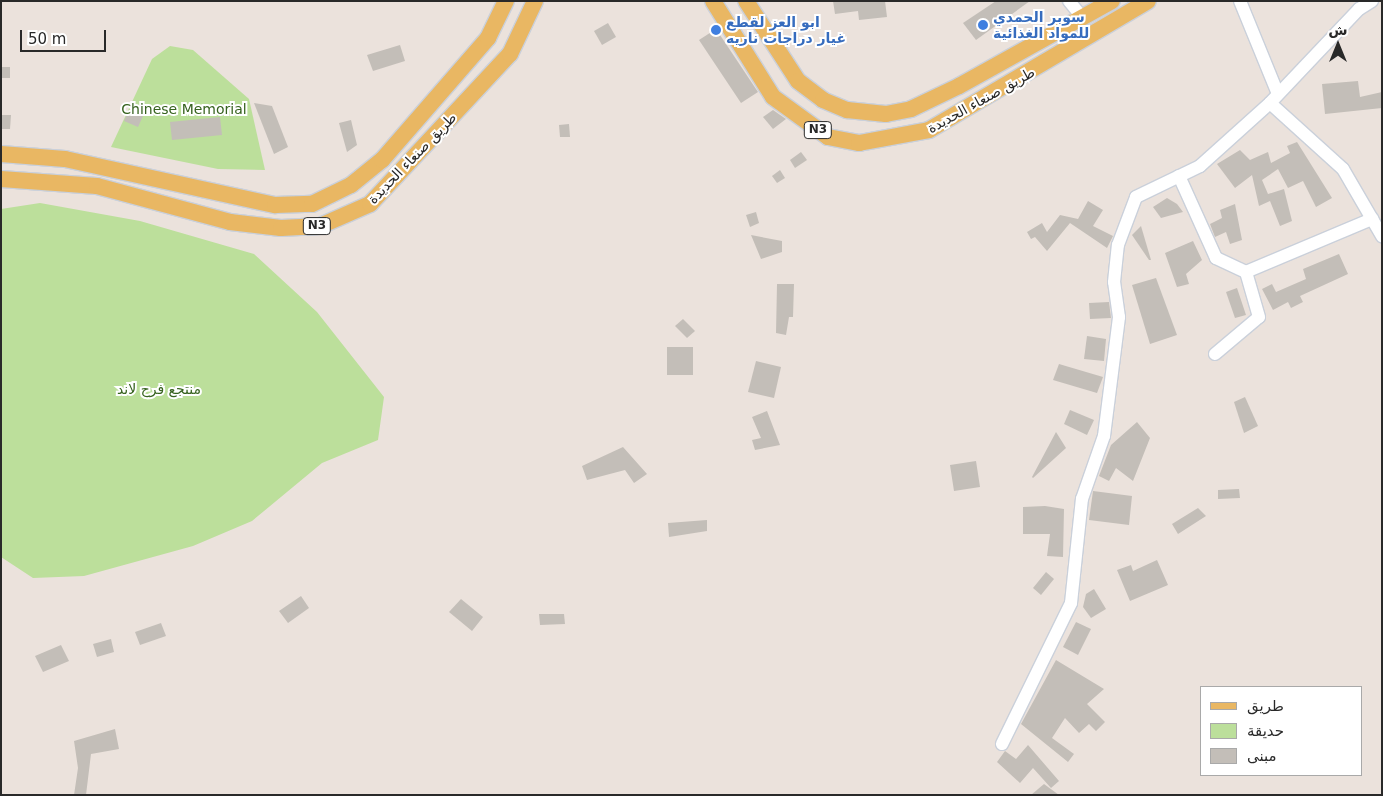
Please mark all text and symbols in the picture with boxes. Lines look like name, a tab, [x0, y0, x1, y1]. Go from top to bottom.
place label: سوبر الحمدي للمواد الغذائية	[993, 9, 1089, 41]
place label: ابو العز لقطع غيار دراجات ناريه	[726, 14, 846, 46]
marker: سوبر الحمدي للمواد الغذائية	[977, 19, 989, 31]
scale bar	[22, 20, 109, 52]
north arrow	[1313, 20, 1363, 70]
text: ش	[1328, 22, 1348, 38]
marker: ابو العز لقطع غيار دراجات ناريه	[710, 24, 722, 36]
text: 50 m	[28, 30, 66, 48]
street label: طريق صنعاء الحديدة	[924, 64, 1038, 136]
park label: Chinese Memorial	[121, 101, 247, 117]
street label: طريق صنعاء الحديدة	[364, 109, 460, 207]
road number: N3	[803, 120, 833, 140]
road number: N3	[302, 217, 332, 236]
park label: منتجع فرح لاند	[117, 381, 201, 397]
legend	[1200, 686, 1363, 776]
text: طريق	[1247, 697, 1284, 715]
text: حديقة	[1247, 722, 1284, 740]
text: مبنى	[1247, 747, 1277, 765]

